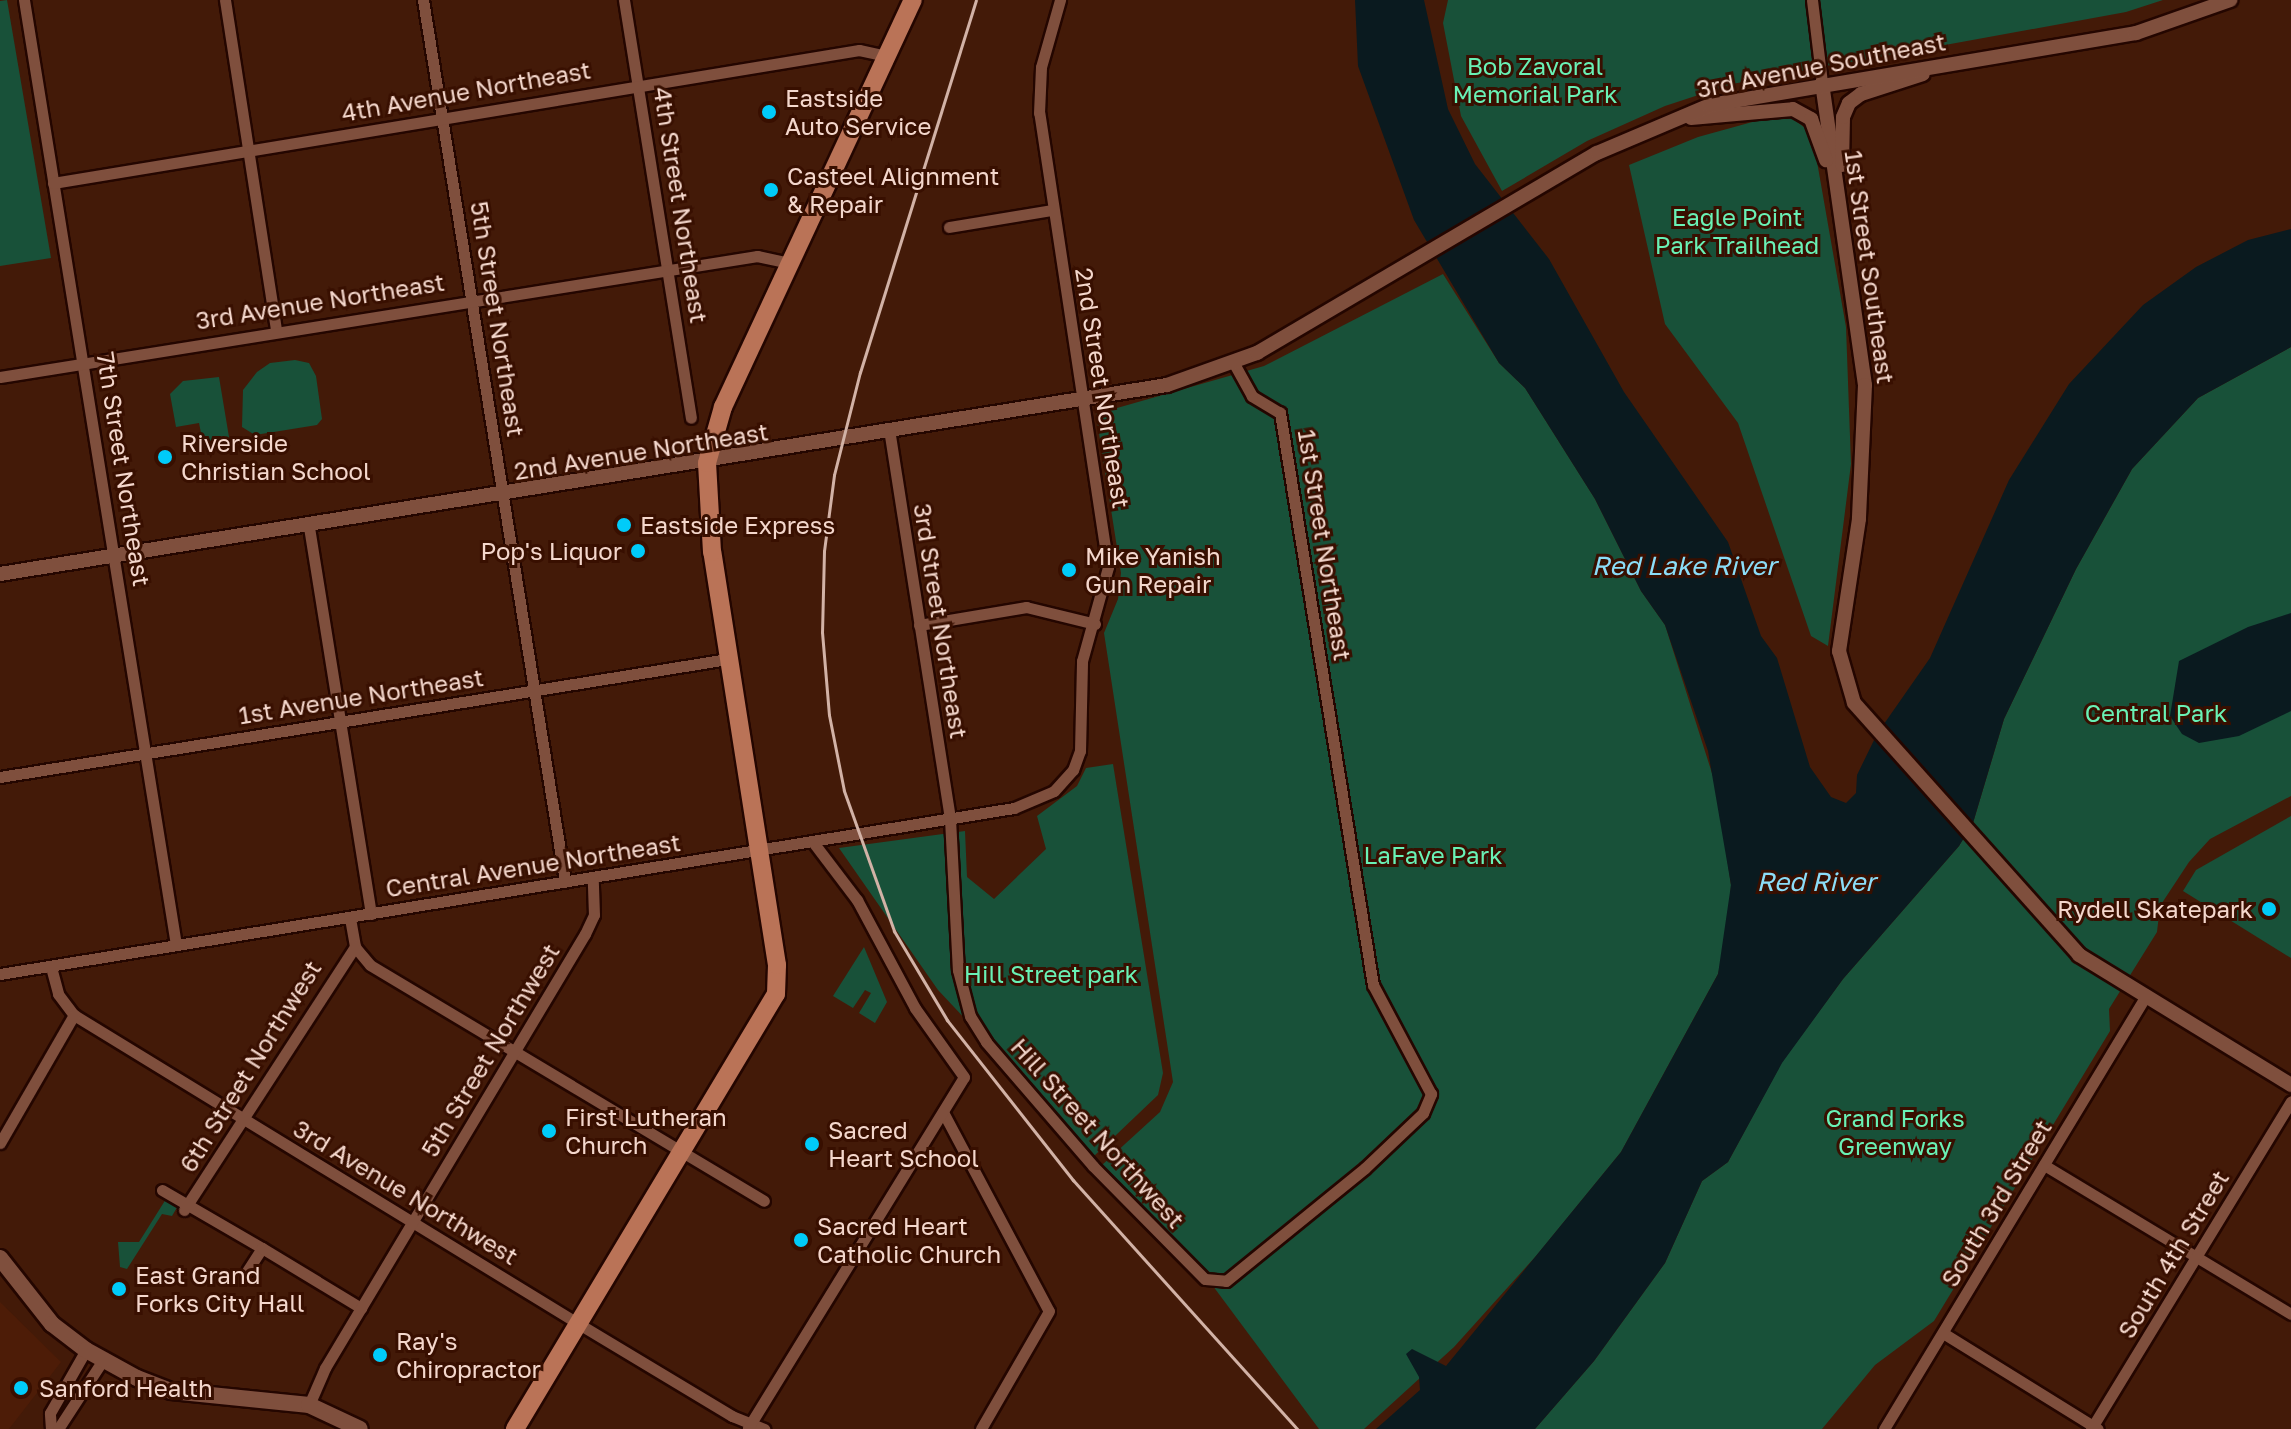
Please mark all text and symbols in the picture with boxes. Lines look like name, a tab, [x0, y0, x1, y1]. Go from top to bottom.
street label: 3rd Avenue Southeast	[1694, 27, 1948, 103]
park label: Bob Zavoral Memorial Park	[1452, 52, 1618, 108]
street label: 4th Avenue Northeast	[339, 55, 593, 127]
place label: Eastside Auto Service	[785, 84, 931, 140]
street label: 4th Street Northeast	[648, 85, 714, 325]
marker: Eastside Auto Service	[760, 103, 778, 121]
street label: 1st Street Southeast	[1839, 148, 1901, 386]
place label: Casteel Alignment & Repair	[787, 162, 999, 218]
marker: Casteel Alignment & Repair	[762, 181, 780, 199]
street label: 5th Street Northeast	[465, 199, 531, 439]
park label: Eagle Point Park Trailhead	[1655, 203, 1819, 259]
street label: 2nd Street Northeast	[1070, 266, 1136, 510]
street label: 3rd Avenue Northeast	[194, 267, 446, 335]
street label: 7th Street Northeast	[91, 350, 157, 588]
street label: 2nd Avenue Northeast	[512, 417, 770, 485]
street label: 1st Street Northeast	[1293, 427, 1357, 663]
place label: Riverside Christian School	[181, 429, 371, 485]
marker: Riverside Christian School	[156, 448, 174, 466]
street label: 3rd Street Northeast	[908, 501, 974, 741]
place label: Eastside Express	[640, 511, 835, 539]
marker: Eastside Express	[615, 516, 633, 534]
place label: Pop's Liquor	[480, 537, 622, 565]
marker: Pop's Liquor	[629, 542, 647, 560]
place label: Mike Yanish Gun Repair	[1085, 542, 1221, 598]
water label: Red Lake River	[1592, 550, 1776, 582]
marker: Mike Yanish Gun Repair	[1060, 561, 1078, 579]
street label: 1st Avenue Northeast	[237, 662, 485, 730]
park label: Central Park	[2085, 699, 2227, 727]
street label: Central Avenue Northeast	[384, 827, 682, 903]
park label: LaFave Park	[1363, 841, 1503, 869]
water label: Red River	[1757, 866, 1875, 898]
place label: Rydell Skatepark	[2057, 895, 2253, 923]
marker: Rydell Skatepark	[2260, 900, 2278, 918]
street label: 5th Street Northwest	[415, 938, 565, 1162]
street label: 6th Street Northwest	[173, 955, 327, 1177]
park label: Hill Street park	[964, 960, 1138, 988]
street label: Hill Street Northwest	[1005, 1032, 1191, 1234]
place label: First Lutheran Church	[565, 1103, 727, 1159]
park label: Grand Forks Greenway	[1825, 1104, 1965, 1160]
street label: 3rd Avenue Northwest	[289, 1114, 523, 1270]
street label: South 3rd Street	[1935, 1114, 2057, 1292]
place label: Sacred Heart School	[828, 1116, 979, 1172]
marker: First Lutheran Church	[540, 1122, 558, 1140]
marker: Sacred Heart School	[803, 1135, 821, 1153]
street label: South 4th Street	[2112, 1165, 2234, 1343]
place label: Sacred Heart Catholic Church	[817, 1212, 1001, 1268]
marker: Sacred Heart Catholic Church	[792, 1231, 810, 1249]
place label: East Grand Forks City Hall	[135, 1261, 305, 1317]
marker: East Grand Forks City Hall	[110, 1280, 128, 1298]
place label: Ray's Chiropractor	[396, 1327, 541, 1383]
marker: Ray's Chiropractor	[371, 1346, 389, 1364]
place label: Sanford Health	[39, 1374, 213, 1402]
marker: Sanford Health	[10, 1377, 32, 1399]

